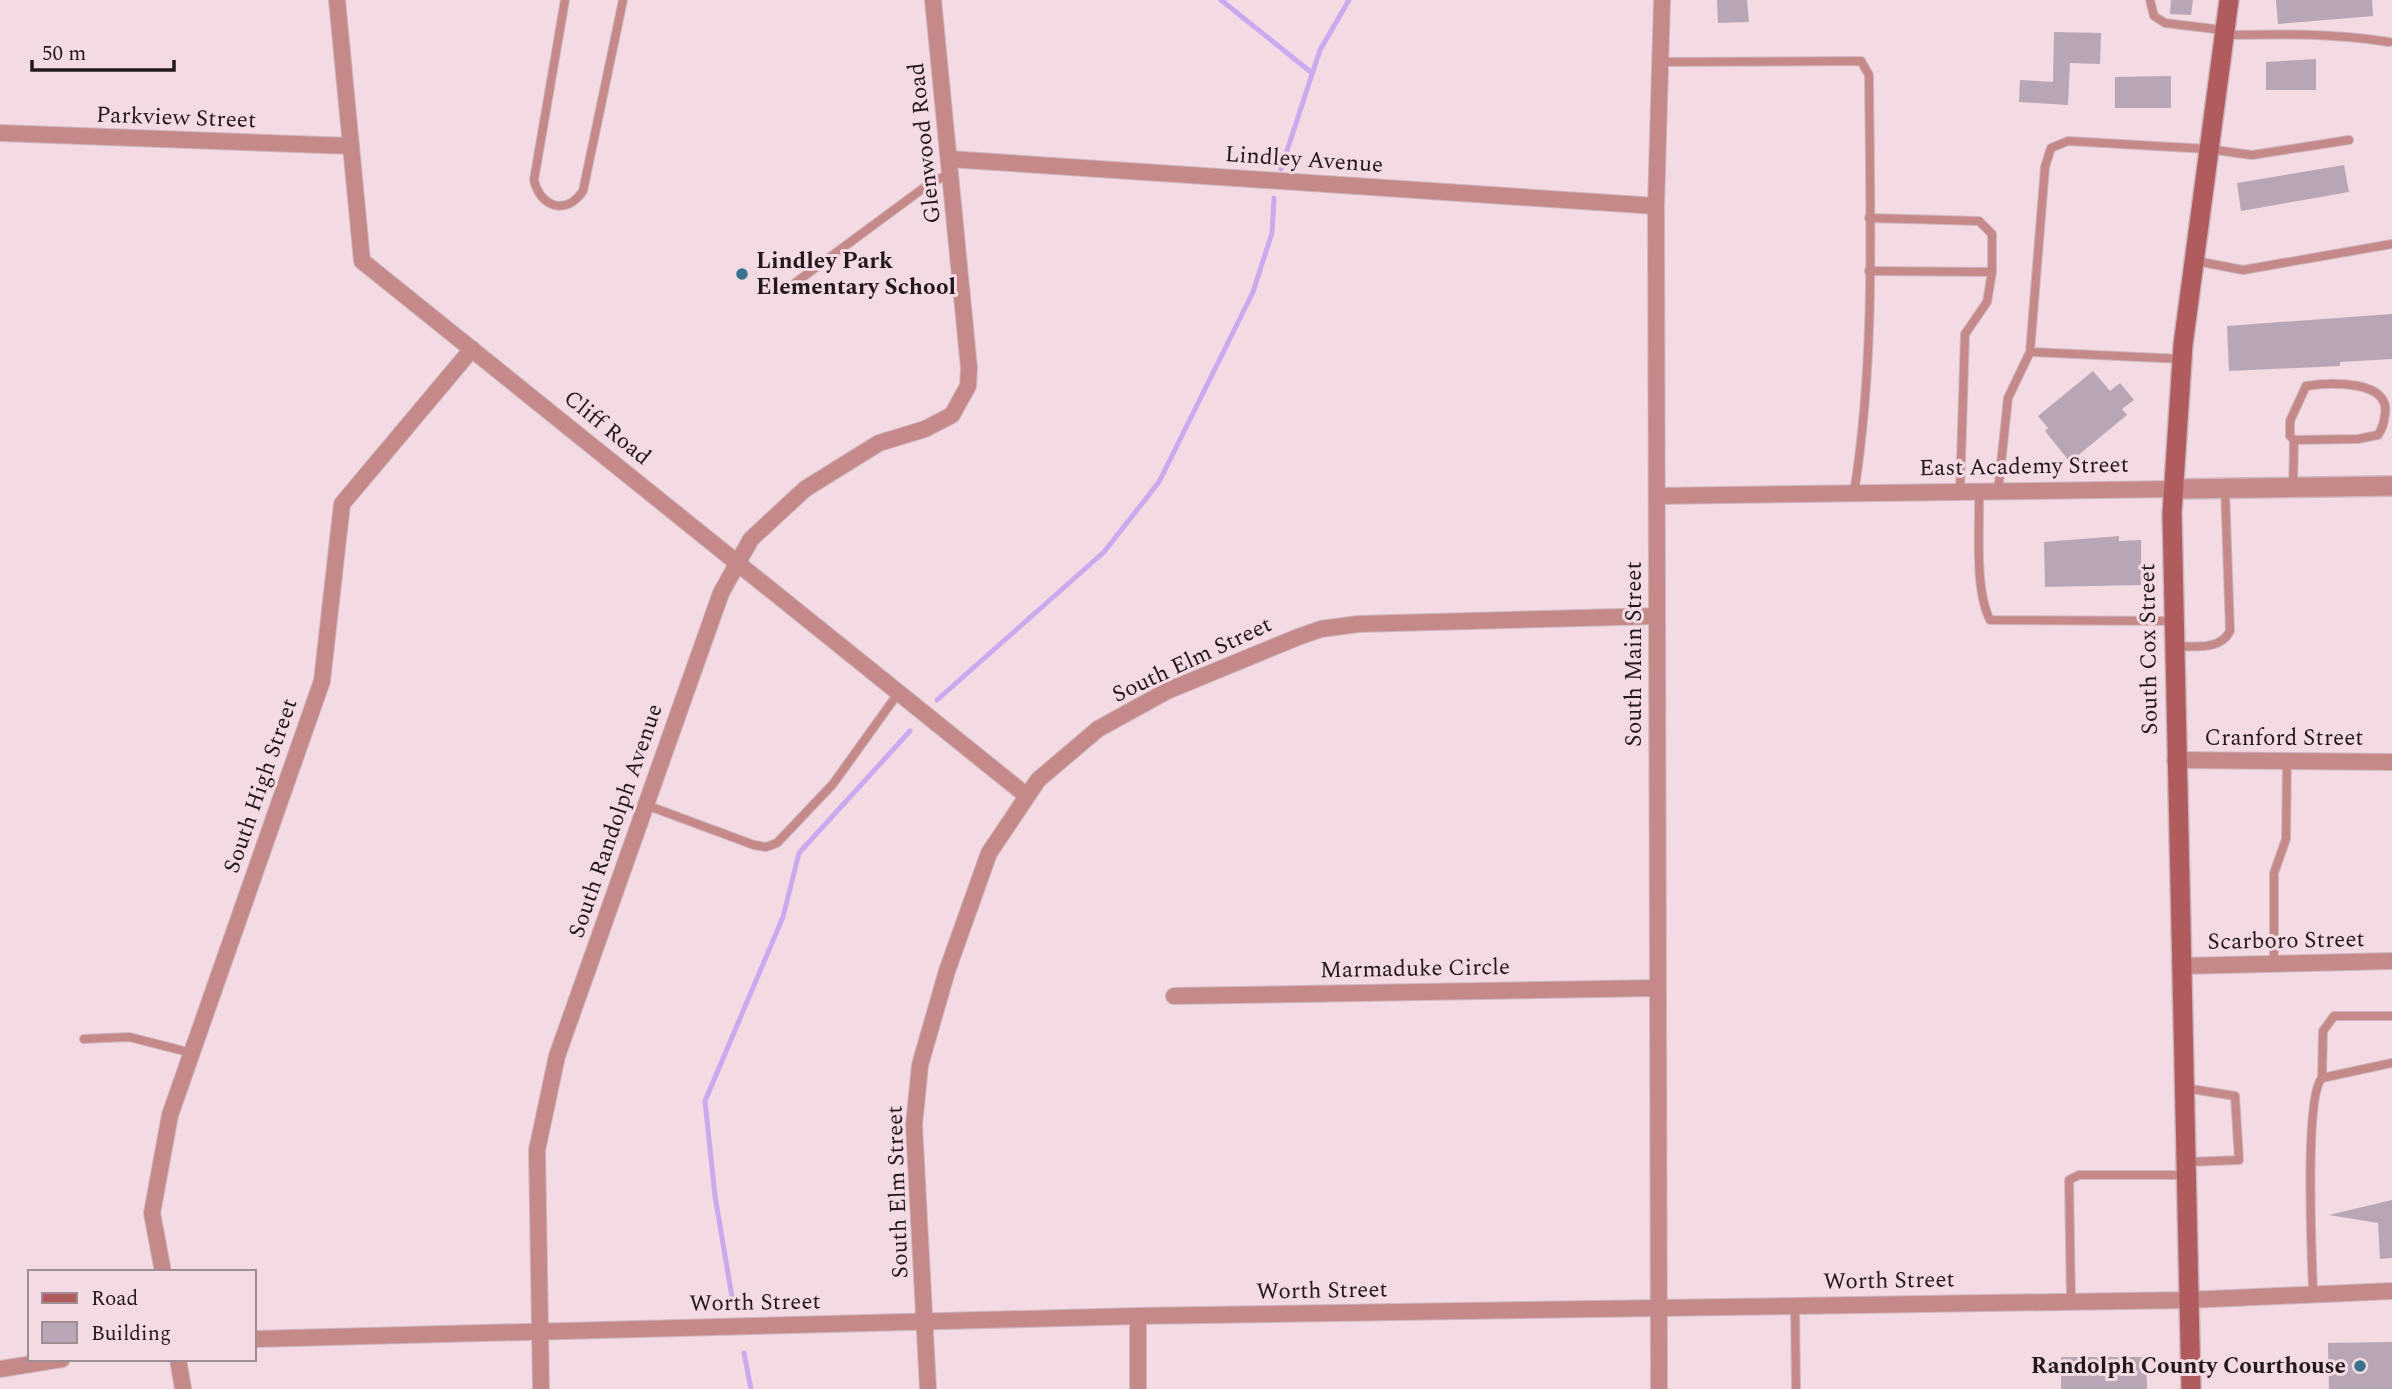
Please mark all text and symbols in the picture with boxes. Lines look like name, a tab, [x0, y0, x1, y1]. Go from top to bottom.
scale bar	[32, 28, 173, 72]
text: 50 m	[42, 38, 86, 70]
street label: Glenwood Road	[899, 61, 951, 225]
street label: Parkview Street	[95, 98, 257, 138]
street label: Lindley Avenue	[1224, 137, 1384, 183]
place label: Lindley Park Elementary School	[756, 244, 956, 305]
marker: Lindley Park Elementary School	[734, 266, 750, 282]
street label: Cliff Road	[556, 382, 659, 474]
street label: East Academy Street	[1919, 448, 2129, 486]
street label: South Main Street	[1617, 561, 1652, 747]
street label: South Cox Street	[2130, 563, 2168, 735]
street label: South Elm Street	[1106, 608, 1278, 712]
street label: South High Street	[215, 694, 307, 878]
street label: South Randolph Avenue	[559, 699, 673, 943]
street label: Cranford Street	[2205, 721, 2363, 756]
street label: Scarboro Street	[2207, 922, 2365, 960]
street label: Marmaduke Circle	[1320, 950, 1510, 988]
street label: South Elm Street	[877, 1105, 919, 1279]
street label: Worth Street	[1823, 1262, 1955, 1300]
legend	[28, 1270, 256, 1361]
street label: Worth Street	[1256, 1272, 1388, 1310]
text: Road	[91, 1283, 138, 1315]
street label: Worth Street	[689, 1284, 821, 1322]
text: Building	[91, 1318, 171, 1350]
place label: Randolph County Courthouse	[2031, 1349, 2346, 1384]
marker: Randolph County Courthouse	[2352, 1358, 2368, 1374]

